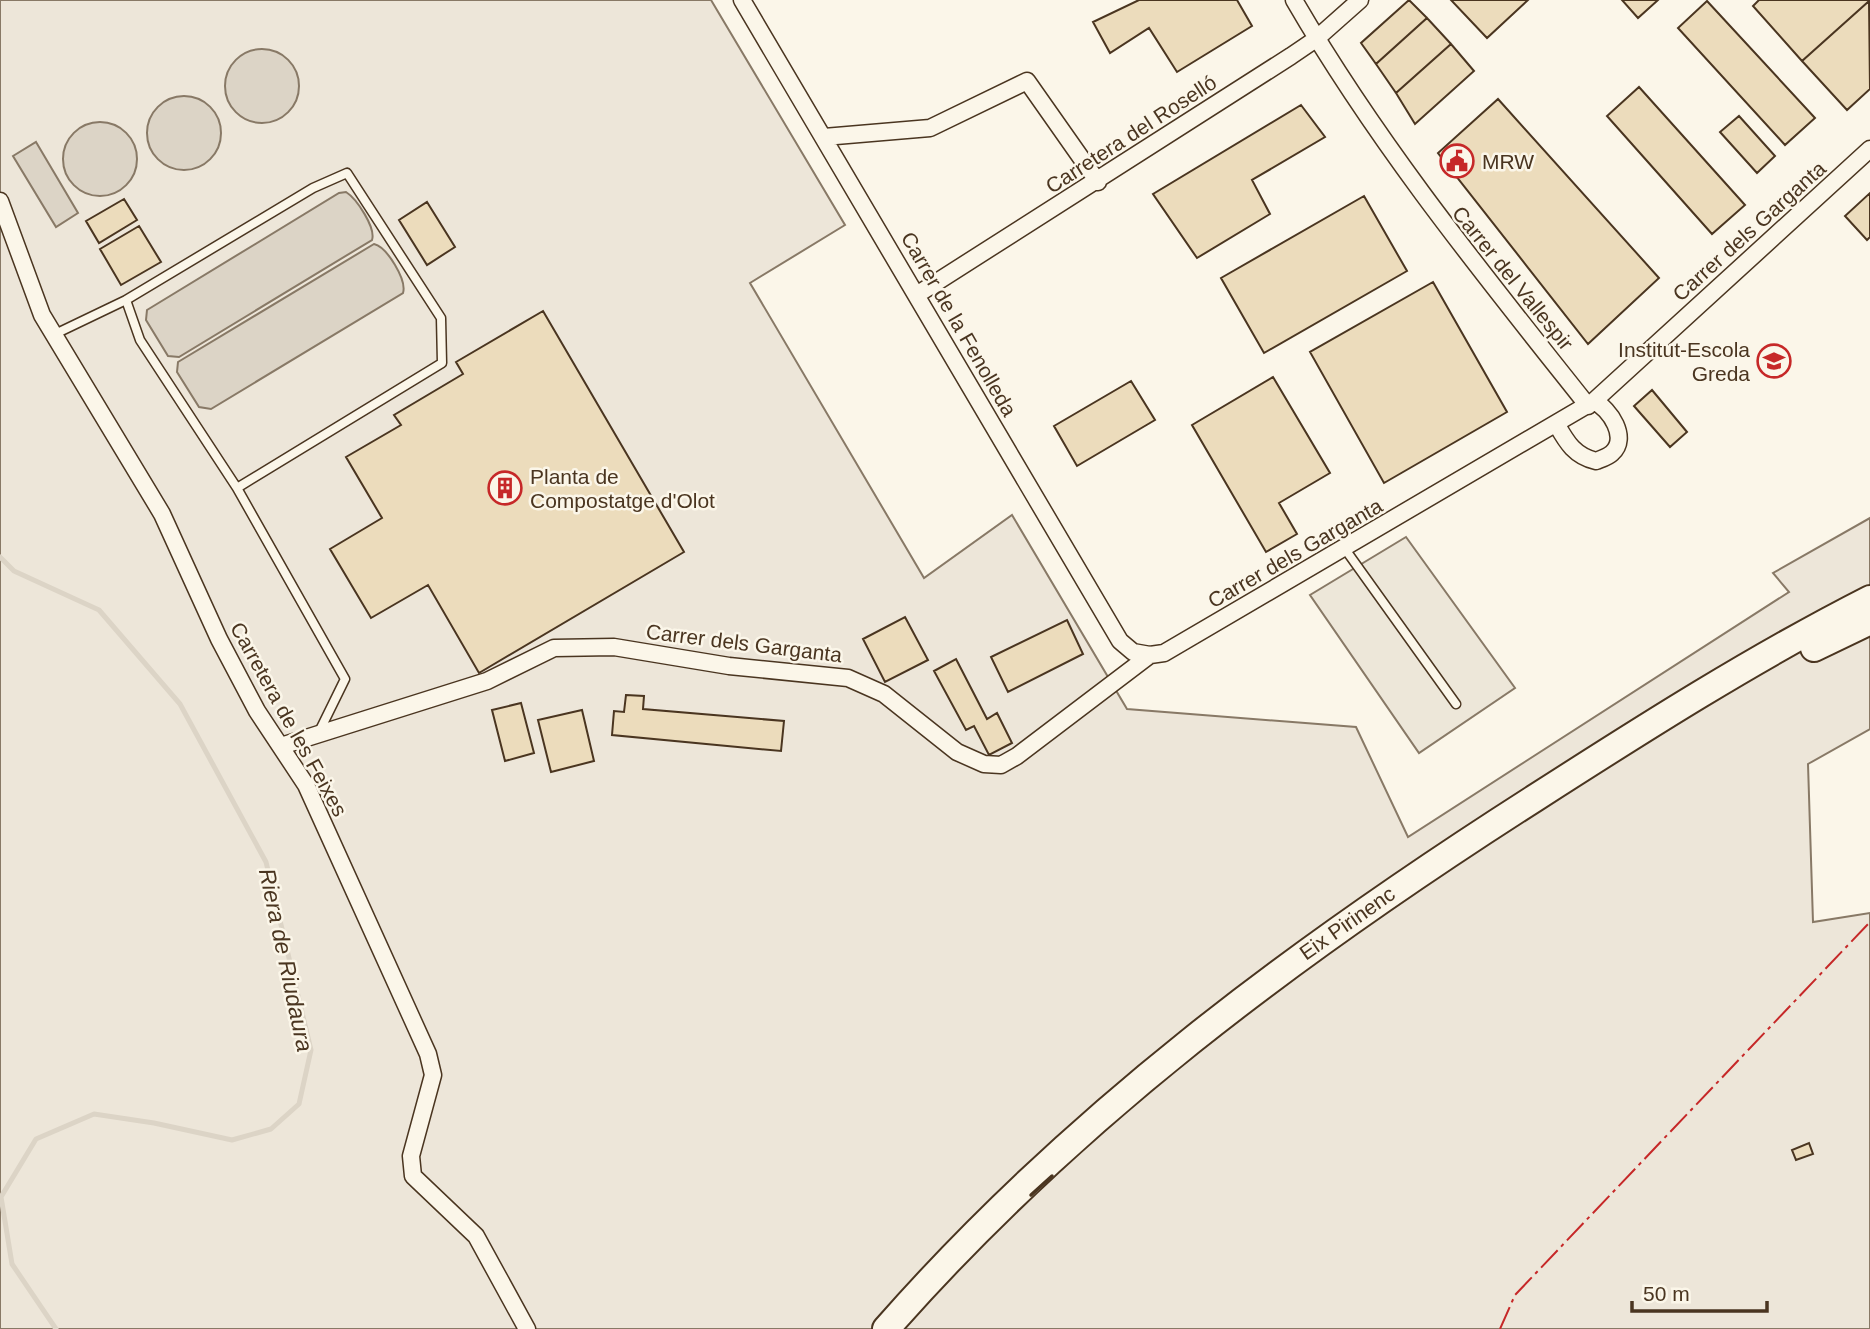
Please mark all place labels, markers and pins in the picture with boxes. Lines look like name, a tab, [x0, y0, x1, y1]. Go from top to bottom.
public building icon: MRW	[1438, 142, 1476, 180]
place label: MRW	[1482, 150, 1534, 173]
place label: Institut-Escola Greda	[1618, 338, 1750, 385]
school or university icon: Institut-Escola Greda	[1755, 342, 1793, 380]
place label: Planta de Compostatge d'Olot	[530, 465, 715, 512]
building icon: Planta de Compostatge d'Olot	[486, 469, 524, 507]

